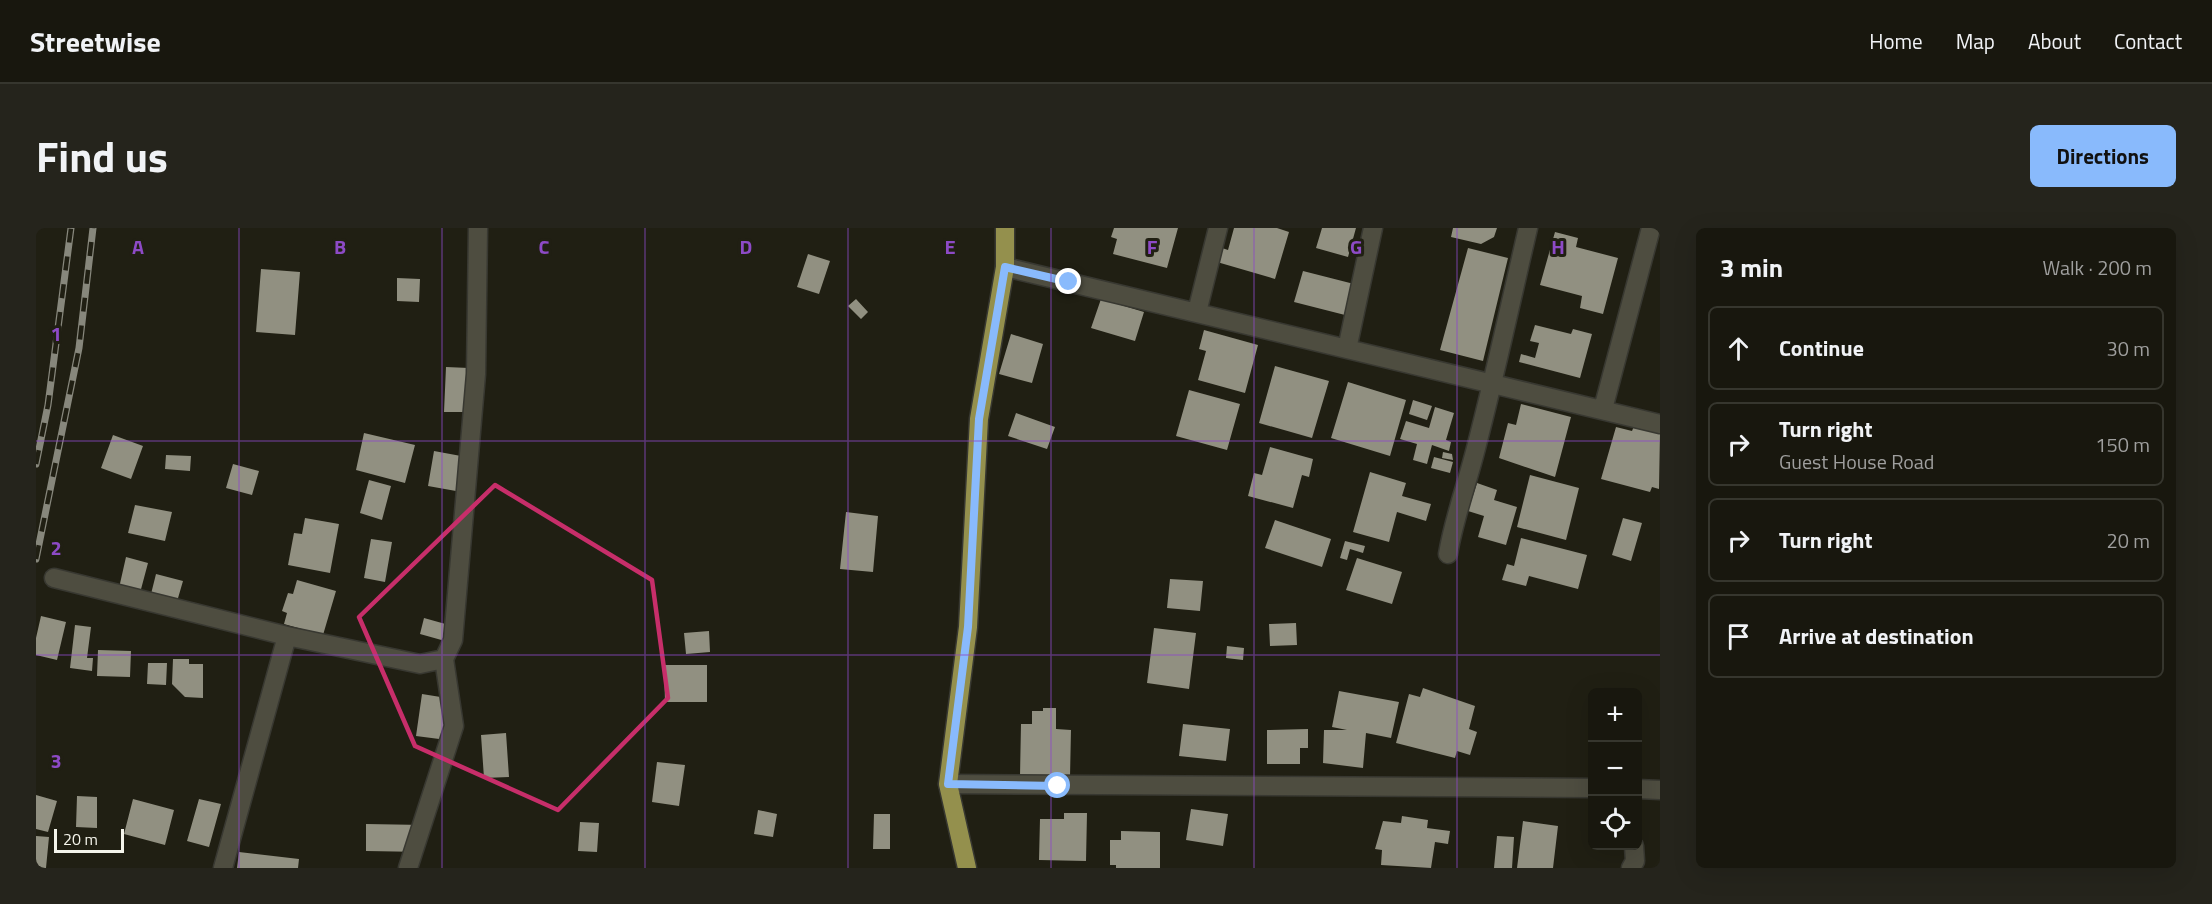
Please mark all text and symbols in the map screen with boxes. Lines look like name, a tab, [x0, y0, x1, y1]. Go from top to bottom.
text: Streetwise	[30, 20, 161, 63]
text: Home	[1869, 25, 1923, 57]
text: Map	[1956, 25, 1995, 57]
text: About	[2028, 25, 2081, 57]
text: Contact	[2114, 25, 2182, 57]
text: Find us	[36, 124, 168, 188]
button: Directions	[2030, 125, 2176, 187]
text: A	[132, 231, 144, 262]
text: B	[334, 231, 346, 262]
text: C	[539, 231, 550, 262]
text: D	[740, 231, 752, 262]
text: E	[944, 231, 956, 262]
text: F	[1147, 231, 1158, 262]
text: G	[1350, 231, 1362, 262]
text: H	[1551, 231, 1565, 262]
text: 3 min	[1720, 248, 1783, 287]
text: Walk · 200 m	[2043, 252, 2152, 283]
route end	[1055, 268, 1081, 294]
text: 1	[50, 318, 62, 349]
text: Continue	[1779, 331, 1864, 365]
icon: ahead	[1722, 332, 1755, 365]
text: 30 m	[2106, 333, 2150, 364]
text: Turn right	[1779, 412, 1873, 446]
icon: right	[1722, 428, 1755, 461]
text: 150 m	[2095, 429, 2150, 460]
text: Guest House Road	[1779, 446, 1934, 477]
text: Turn right	[1779, 523, 1873, 557]
icon: right	[1722, 524, 1755, 557]
text: 20 m	[2106, 525, 2150, 556]
text: 2	[50, 532, 62, 563]
text: Arrive at destination	[1779, 619, 1974, 653]
icon: arrive	[1722, 620, 1755, 653]
map controls	[1588, 688, 1642, 850]
button: +	[1588, 688, 1642, 742]
button: −	[1588, 742, 1642, 796]
text: 3	[50, 745, 62, 776]
route start	[1044, 772, 1070, 798]
button: locate	[1588, 796, 1642, 850]
scale bar	[54, 826, 124, 854]
text: 20 m	[63, 827, 98, 851]

